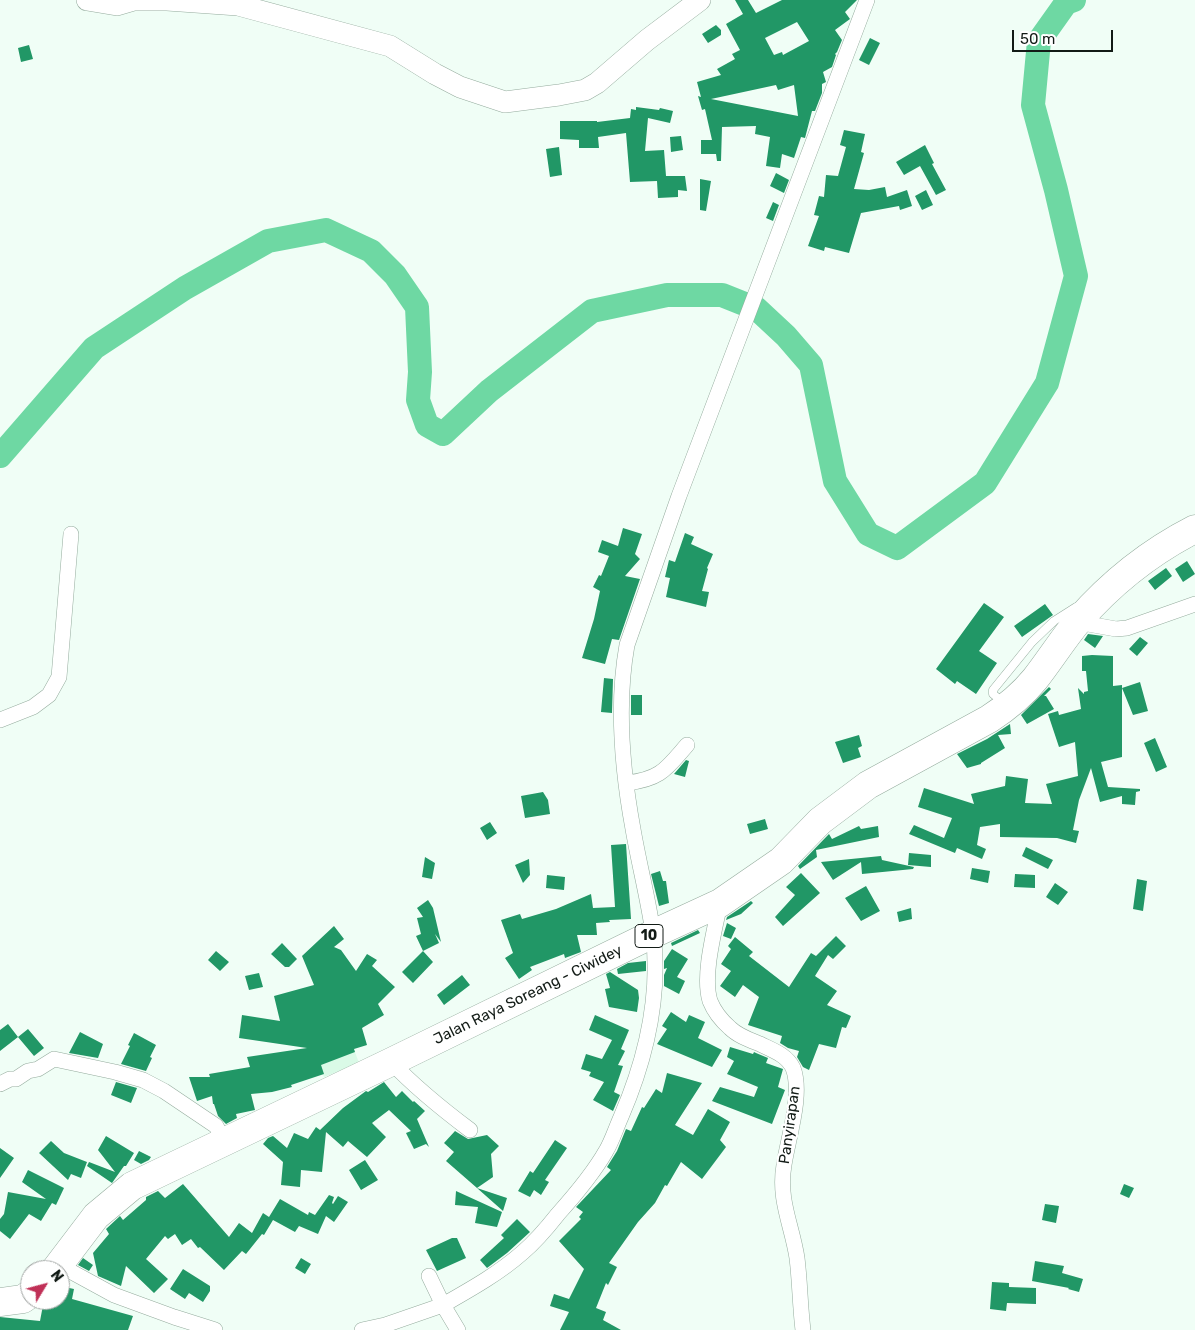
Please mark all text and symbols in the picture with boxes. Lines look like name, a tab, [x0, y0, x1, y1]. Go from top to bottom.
scale bar	[1015, 20, 1116, 52]
text: 50 m	[1020, 30, 1055, 48]
road number: 10	[635, 924, 663, 948]
street label: Jalan Raya Soreang - Ciwidey	[431, 941, 625, 1049]
street label: Panyirapan	[776, 1085, 804, 1165]
north arrow	[20, 1260, 70, 1310]
text: N	[47, 1267, 66, 1285]

